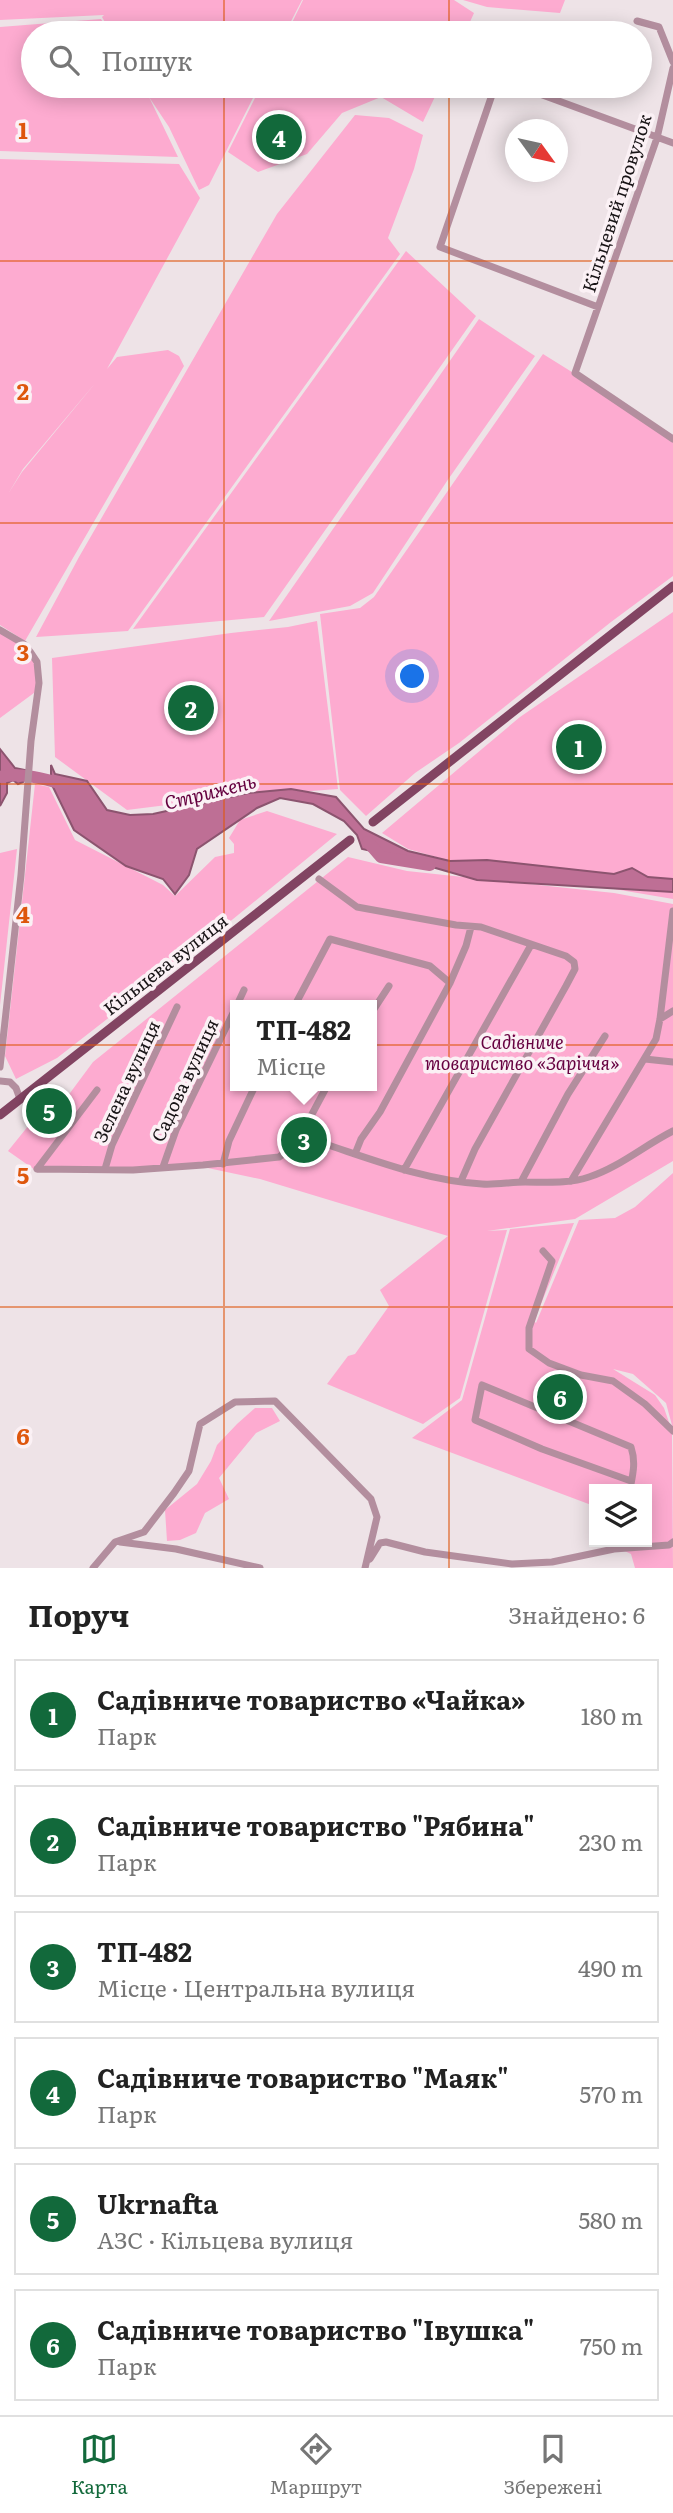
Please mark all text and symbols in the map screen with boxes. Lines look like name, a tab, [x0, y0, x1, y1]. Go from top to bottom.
search box	[21, 21, 652, 98]
text: Пошук	[101, 40, 192, 79]
icon: search	[45, 41, 83, 79]
street label: Кільцевий провулок	[574, 110, 658, 296]
pin: 4	[256, 111, 302, 163]
text: 1	[18, 112, 28, 146]
north arrow	[505, 119, 568, 182]
text: 2	[17, 373, 29, 407]
text: 3	[17, 634, 29, 668]
your location	[395, 659, 429, 693]
pin: 2	[168, 682, 214, 734]
pin: 1	[556, 721, 602, 773]
water label: Стрижень	[161, 766, 259, 816]
text: 4	[16, 896, 30, 930]
street label: Кільцева вулиця	[97, 907, 233, 1021]
popup	[230, 1000, 377, 1091]
text: ТП-482	[256, 1009, 351, 1048]
street label: Садова вулиця	[144, 1014, 224, 1146]
street label: Зелена вулиця	[86, 1015, 166, 1147]
park label: Садівниче товариство «Заріччя»	[425, 1028, 619, 1076]
text: Місце	[256, 1048, 326, 1082]
pin: 5	[26, 1085, 72, 1137]
pin: 3	[281, 1114, 327, 1166]
text: 5	[17, 1157, 29, 1191]
pin: 6	[537, 1371, 583, 1423]
text: 6	[16, 1418, 30, 1452]
map controls	[589, 1484, 652, 1547]
button: layers	[589, 1484, 652, 1547]
text: Поруч	[28, 1592, 129, 1636]
text: Знайдено: 6	[508, 1597, 645, 1631]
text: Садівниче товариство «Чайка»	[97, 1679, 525, 1718]
text: 1	[48, 1698, 58, 1732]
text: 180 m	[581, 1698, 643, 1732]
text: Парк	[97, 1718, 157, 1752]
text: Садівниче товариство "Рябина"	[97, 1805, 535, 1844]
text: 2	[47, 1824, 59, 1858]
text: 230 m	[579, 1824, 643, 1858]
text: Парк	[97, 1844, 157, 1878]
text: ТП-482	[97, 1931, 192, 1970]
text: 3	[47, 1950, 59, 1984]
text: 490 m	[578, 1950, 643, 1984]
text: Місце · Центральна вулиця	[97, 1970, 415, 2004]
text: Садівниче товариство "Маяк"	[97, 2057, 509, 2096]
text: 4	[46, 2076, 60, 2110]
text: 570 m	[580, 2076, 643, 2110]
text: Парк	[97, 2096, 157, 2130]
text: Ukrnafta	[97, 2183, 218, 2222]
text: 5	[47, 2202, 59, 2236]
text: 580 m	[578, 2202, 643, 2236]
text: АЗС · Кільцева вулиця	[97, 2222, 353, 2256]
text: Садівниче товариство "Івушка"	[97, 2309, 534, 2348]
text: 6	[46, 2328, 60, 2362]
text: 750 m	[580, 2328, 643, 2362]
text: Парк	[97, 2348, 157, 2382]
tab: Карта	[71, 2430, 128, 2500]
tab: Маршрут	[270, 2430, 362, 2500]
tab: Збережені	[504, 2430, 602, 2500]

